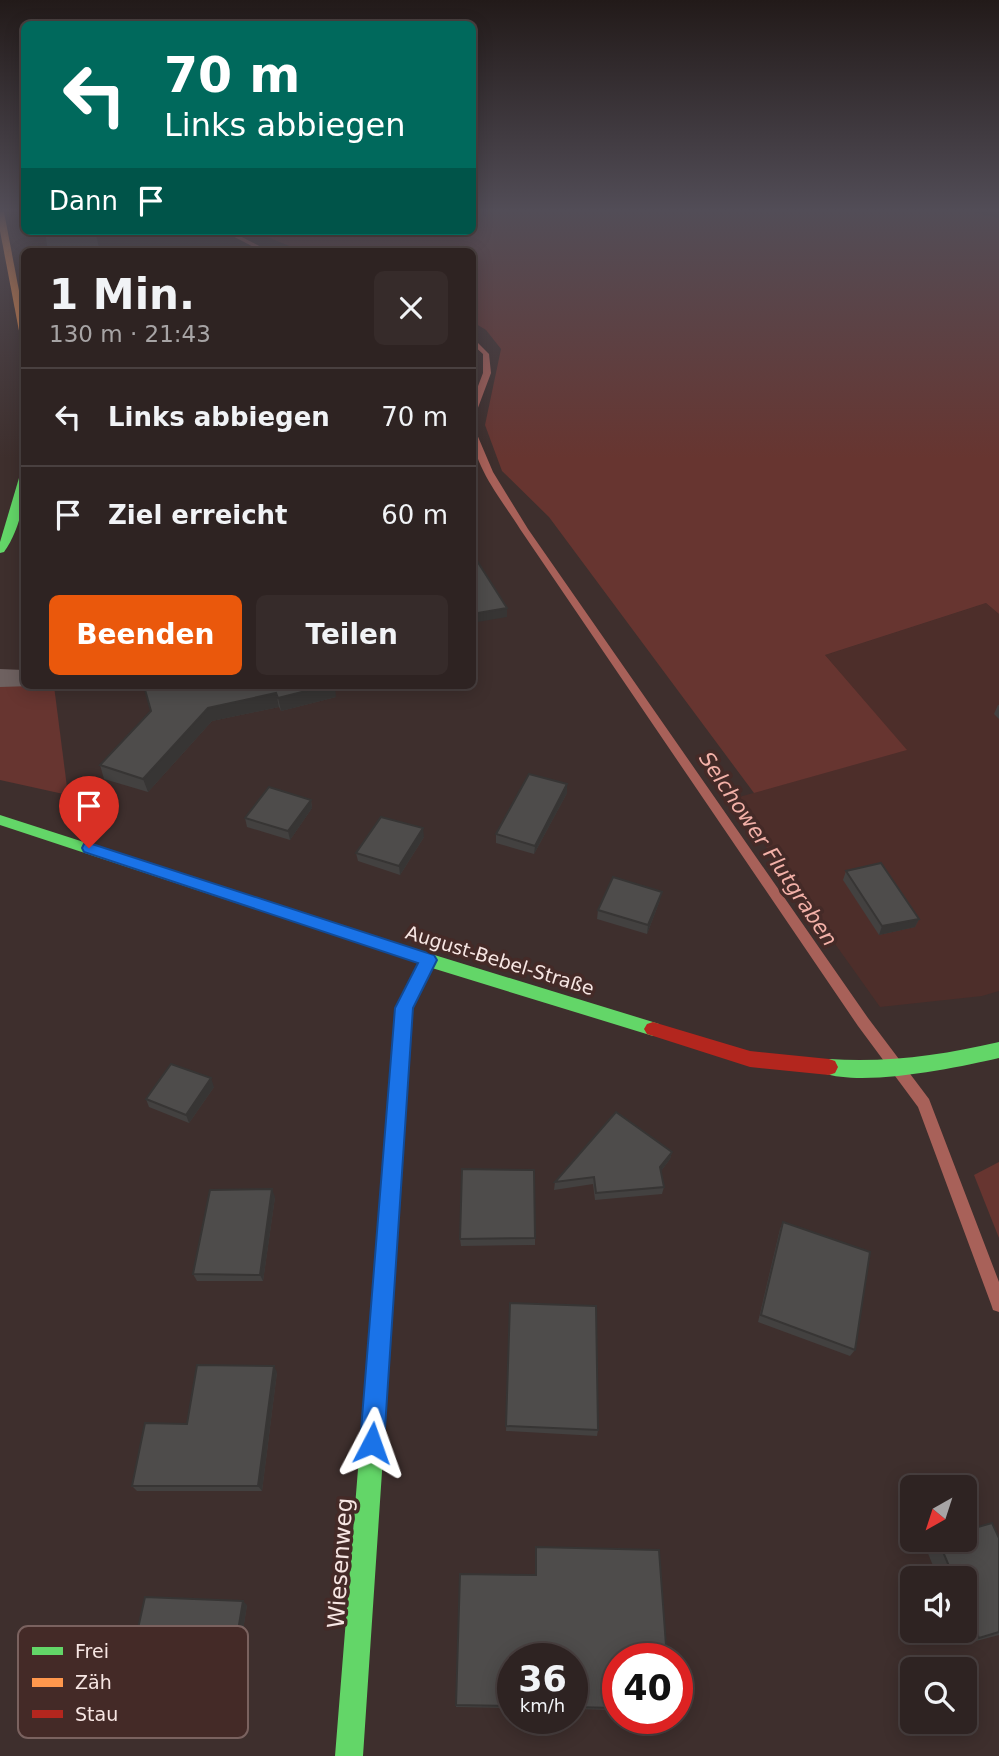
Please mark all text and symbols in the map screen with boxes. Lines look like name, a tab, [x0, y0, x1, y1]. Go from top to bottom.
text: 70 m	[164, 47, 300, 104]
icon: left	[49, 49, 140, 140]
text: Links abbiegen	[164, 106, 405, 144]
icon: arrive	[132, 182, 170, 220]
text: Dann	[49, 186, 118, 216]
text: 1 Min.	[49, 270, 195, 319]
button: close	[374, 271, 448, 345]
text: 130 m · 21:43	[49, 321, 211, 347]
icon: left	[49, 398, 87, 436]
text: Links abbiegen	[108, 402, 330, 432]
text: 70 m	[381, 402, 448, 432]
icon: arrive	[49, 496, 87, 534]
text: Ziel erreicht	[108, 500, 288, 530]
text: 60 m	[381, 500, 448, 530]
button: Beenden	[49, 595, 242, 675]
button: Teilen	[256, 595, 448, 675]
water label: Selchower Flutgraben	[694, 747, 842, 951]
pin	[59, 776, 119, 848]
icon: arrive	[70, 787, 108, 825]
street label: August-Bebel-Straße	[403, 921, 597, 999]
position arrow	[335, 1406, 409, 1480]
north arrow	[900, 1475, 976, 1552]
map controls	[900, 1475, 977, 1734]
street label: Wiesenweg	[322, 1497, 358, 1629]
button: sound	[900, 1566, 977, 1643]
legend	[18, 1626, 248, 1738]
text: Frei	[75, 1640, 109, 1662]
speed limit sign: 40	[602, 1643, 693, 1734]
button: search	[900, 1657, 977, 1734]
text: 36	[518, 1659, 567, 1699]
text: Zäh	[75, 1671, 112, 1693]
text: km/h	[520, 1695, 565, 1716]
text: Stau	[75, 1703, 118, 1725]

